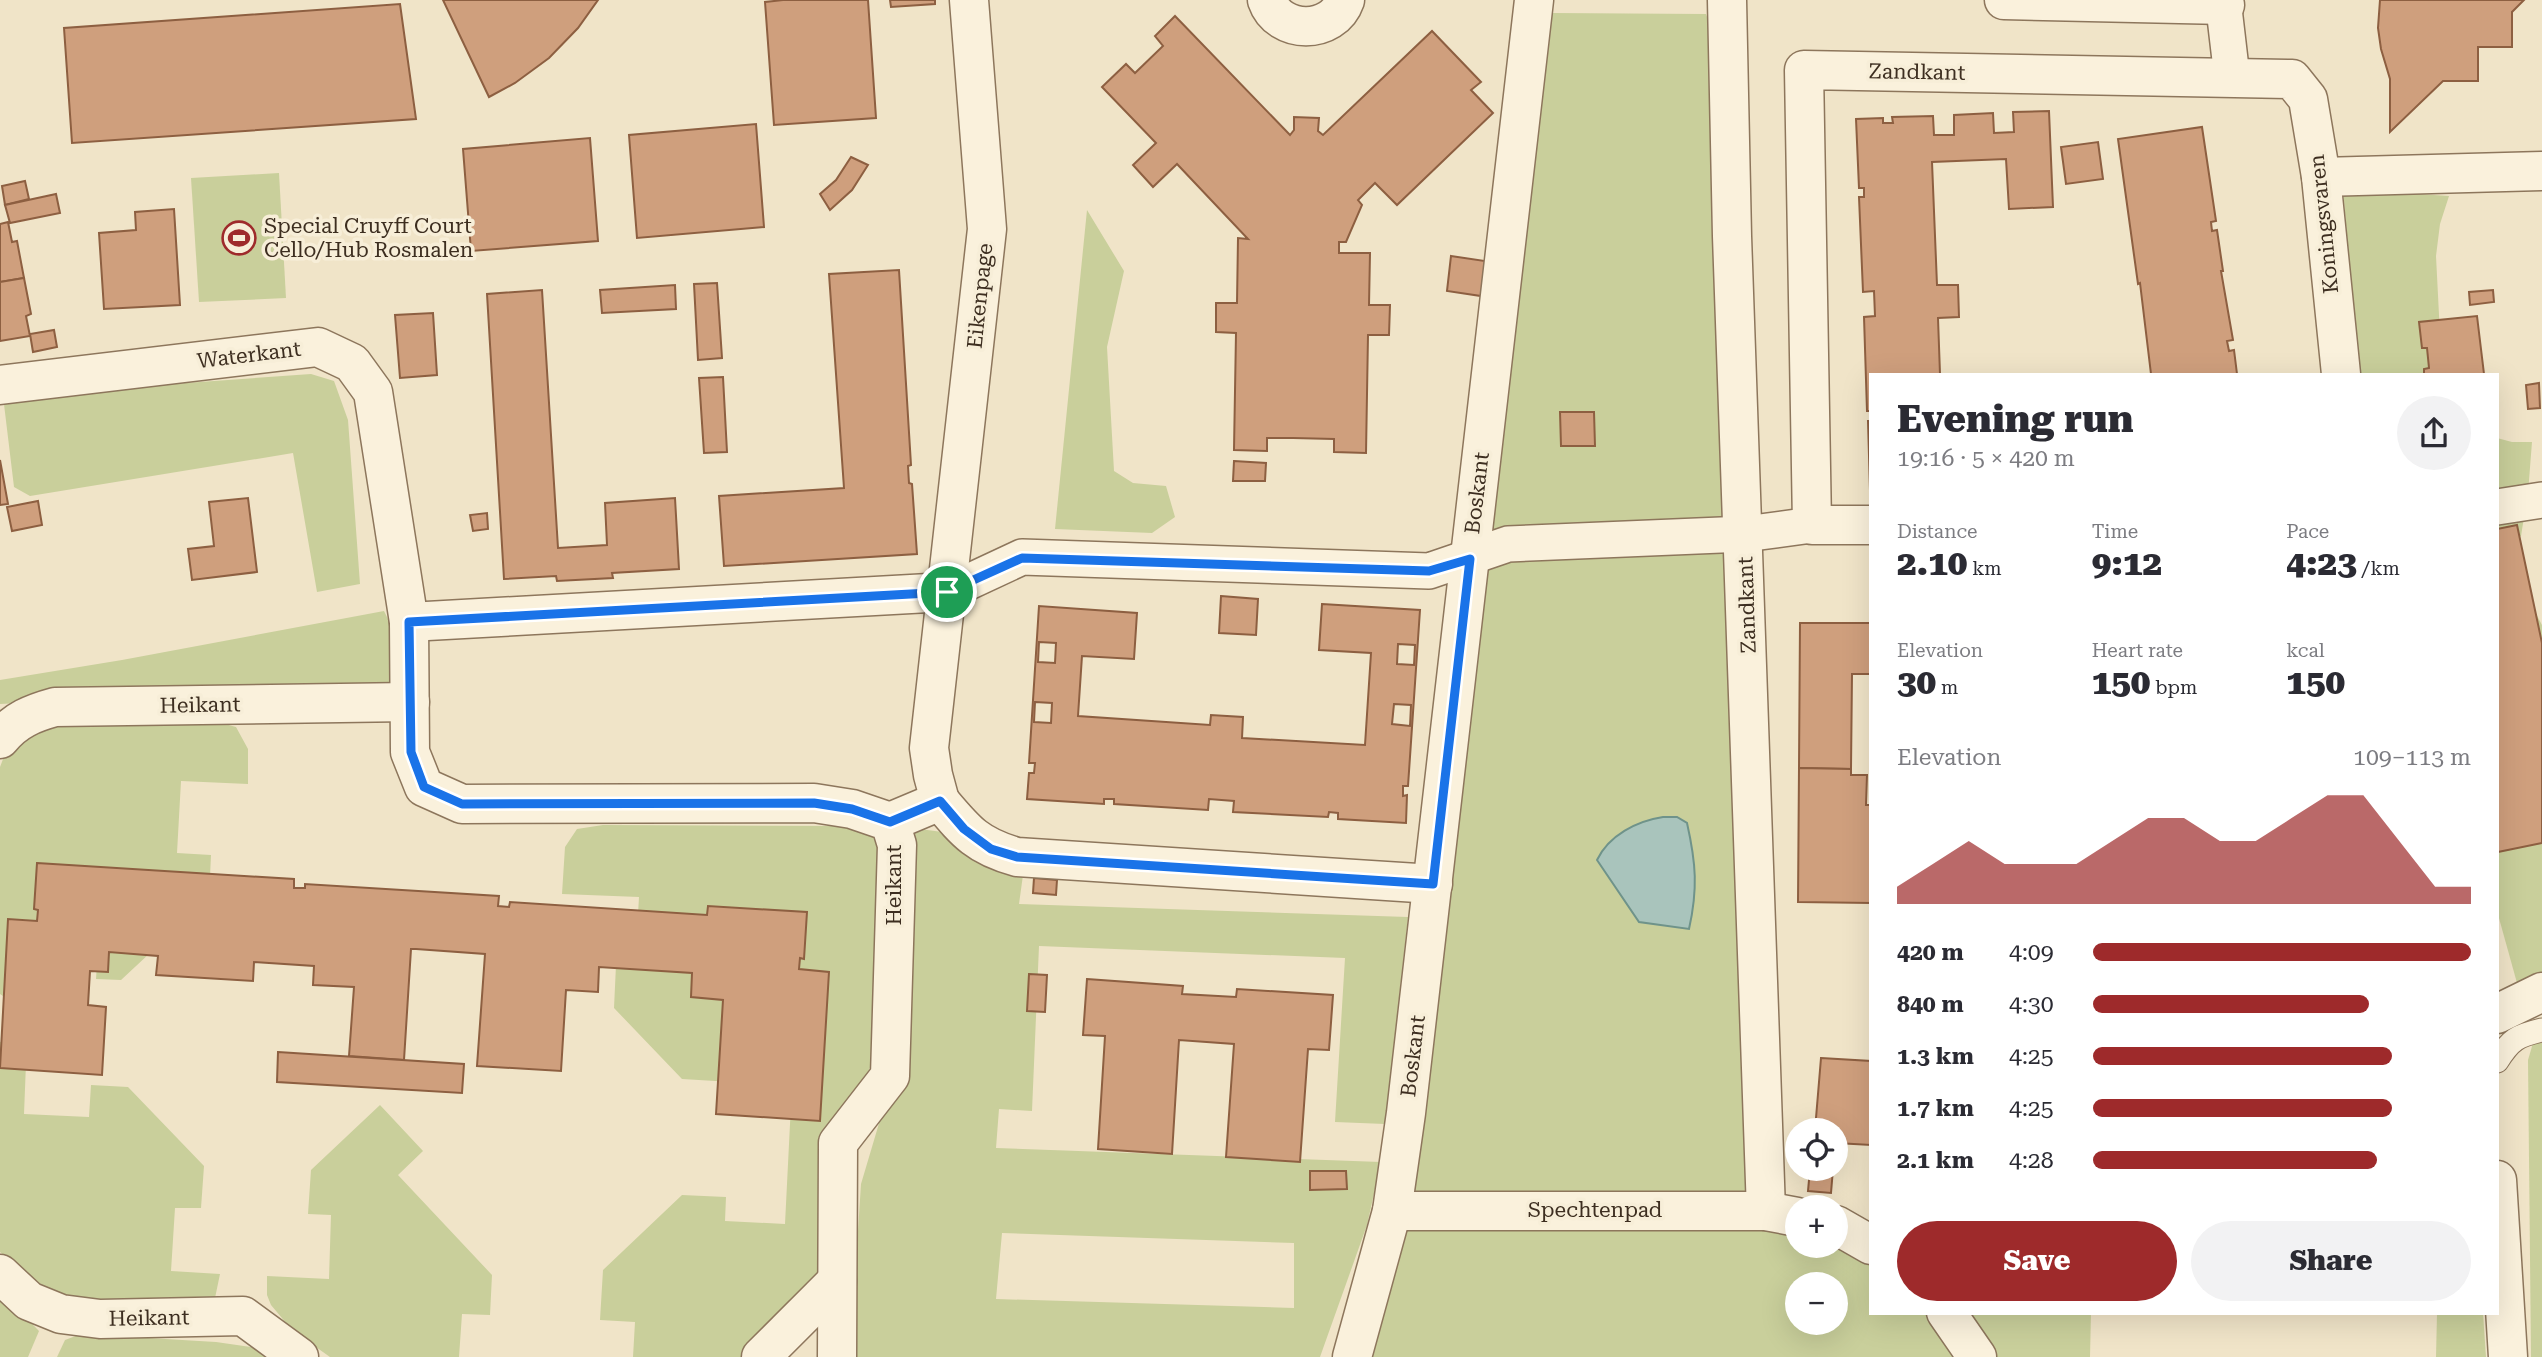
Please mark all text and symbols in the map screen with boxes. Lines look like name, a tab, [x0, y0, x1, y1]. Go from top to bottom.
street label: Zandkant	[1868, 59, 1966, 85]
street label: Koningsvaren	[2305, 153, 2343, 295]
place label: Special Cruyff Court Cello/Hub Rosmalen	[264, 214, 474, 262]
sports icon: Special Cruyff Court Cello/Hub Rosmalen	[220, 219, 258, 257]
street label: Eikenpage	[963, 242, 997, 350]
street label: Waterkant	[196, 337, 303, 373]
button: share	[2397, 396, 2471, 470]
text: Evening run	[1897, 397, 2133, 441]
text: 19:16 · 5 × 420 m	[1897, 445, 2075, 472]
street label: Boskant	[1460, 451, 1494, 535]
text: Distance	[1897, 520, 1977, 543]
text: Time	[2092, 520, 2138, 543]
text: Pace	[2286, 520, 2329, 543]
text: 2.10	[1897, 543, 1967, 584]
text: 9:12	[2092, 543, 2162, 584]
text: 4:23	[2286, 543, 2357, 584]
street label: Zandkant	[1733, 556, 1761, 654]
text: km	[1967, 557, 2002, 580]
text: /km	[2357, 557, 2400, 580]
pin	[917, 562, 977, 622]
icon: arrive	[928, 573, 966, 611]
text: Elevation	[1897, 639, 1983, 662]
text: Heart rate	[2092, 639, 2183, 662]
text: kcal	[2286, 639, 2325, 662]
text: 30	[1897, 662, 1936, 703]
text: 150	[2092, 662, 2150, 703]
text: 150	[2286, 662, 2345, 703]
text: m	[1936, 676, 1958, 699]
text: bpm	[2150, 676, 2197, 699]
street label: Heikant	[159, 692, 241, 718]
text: Elevation	[1897, 744, 2001, 771]
text: 109–113 m	[2353, 744, 2471, 771]
street label: Heikant	[882, 844, 906, 925]
text: 420 m	[1897, 939, 1964, 966]
text: 4:09	[2009, 939, 2054, 966]
text: 840 m	[1897, 991, 1964, 1018]
text: 4:30	[2009, 991, 2054, 1018]
street label: Boskant	[1396, 1014, 1430, 1098]
text: 1.3 km	[1897, 1043, 1974, 1070]
text: 4:25	[2009, 1043, 2054, 1070]
text: 1.7 km	[1897, 1095, 1974, 1122]
text: 4:25	[2009, 1095, 2054, 1122]
map controls	[1785, 1118, 1848, 1335]
button: locate	[1785, 1118, 1848, 1181]
text: 2.1 km	[1897, 1147, 1974, 1174]
text: 4:28	[2009, 1147, 2054, 1174]
button: +	[1785, 1195, 1848, 1258]
street label: Spechtenpad	[1528, 1198, 1663, 1222]
button: Save	[1897, 1221, 2177, 1301]
button: Share	[2191, 1221, 2471, 1301]
button: −	[1785, 1272, 1848, 1335]
street label: Heikant	[108, 1305, 190, 1331]

